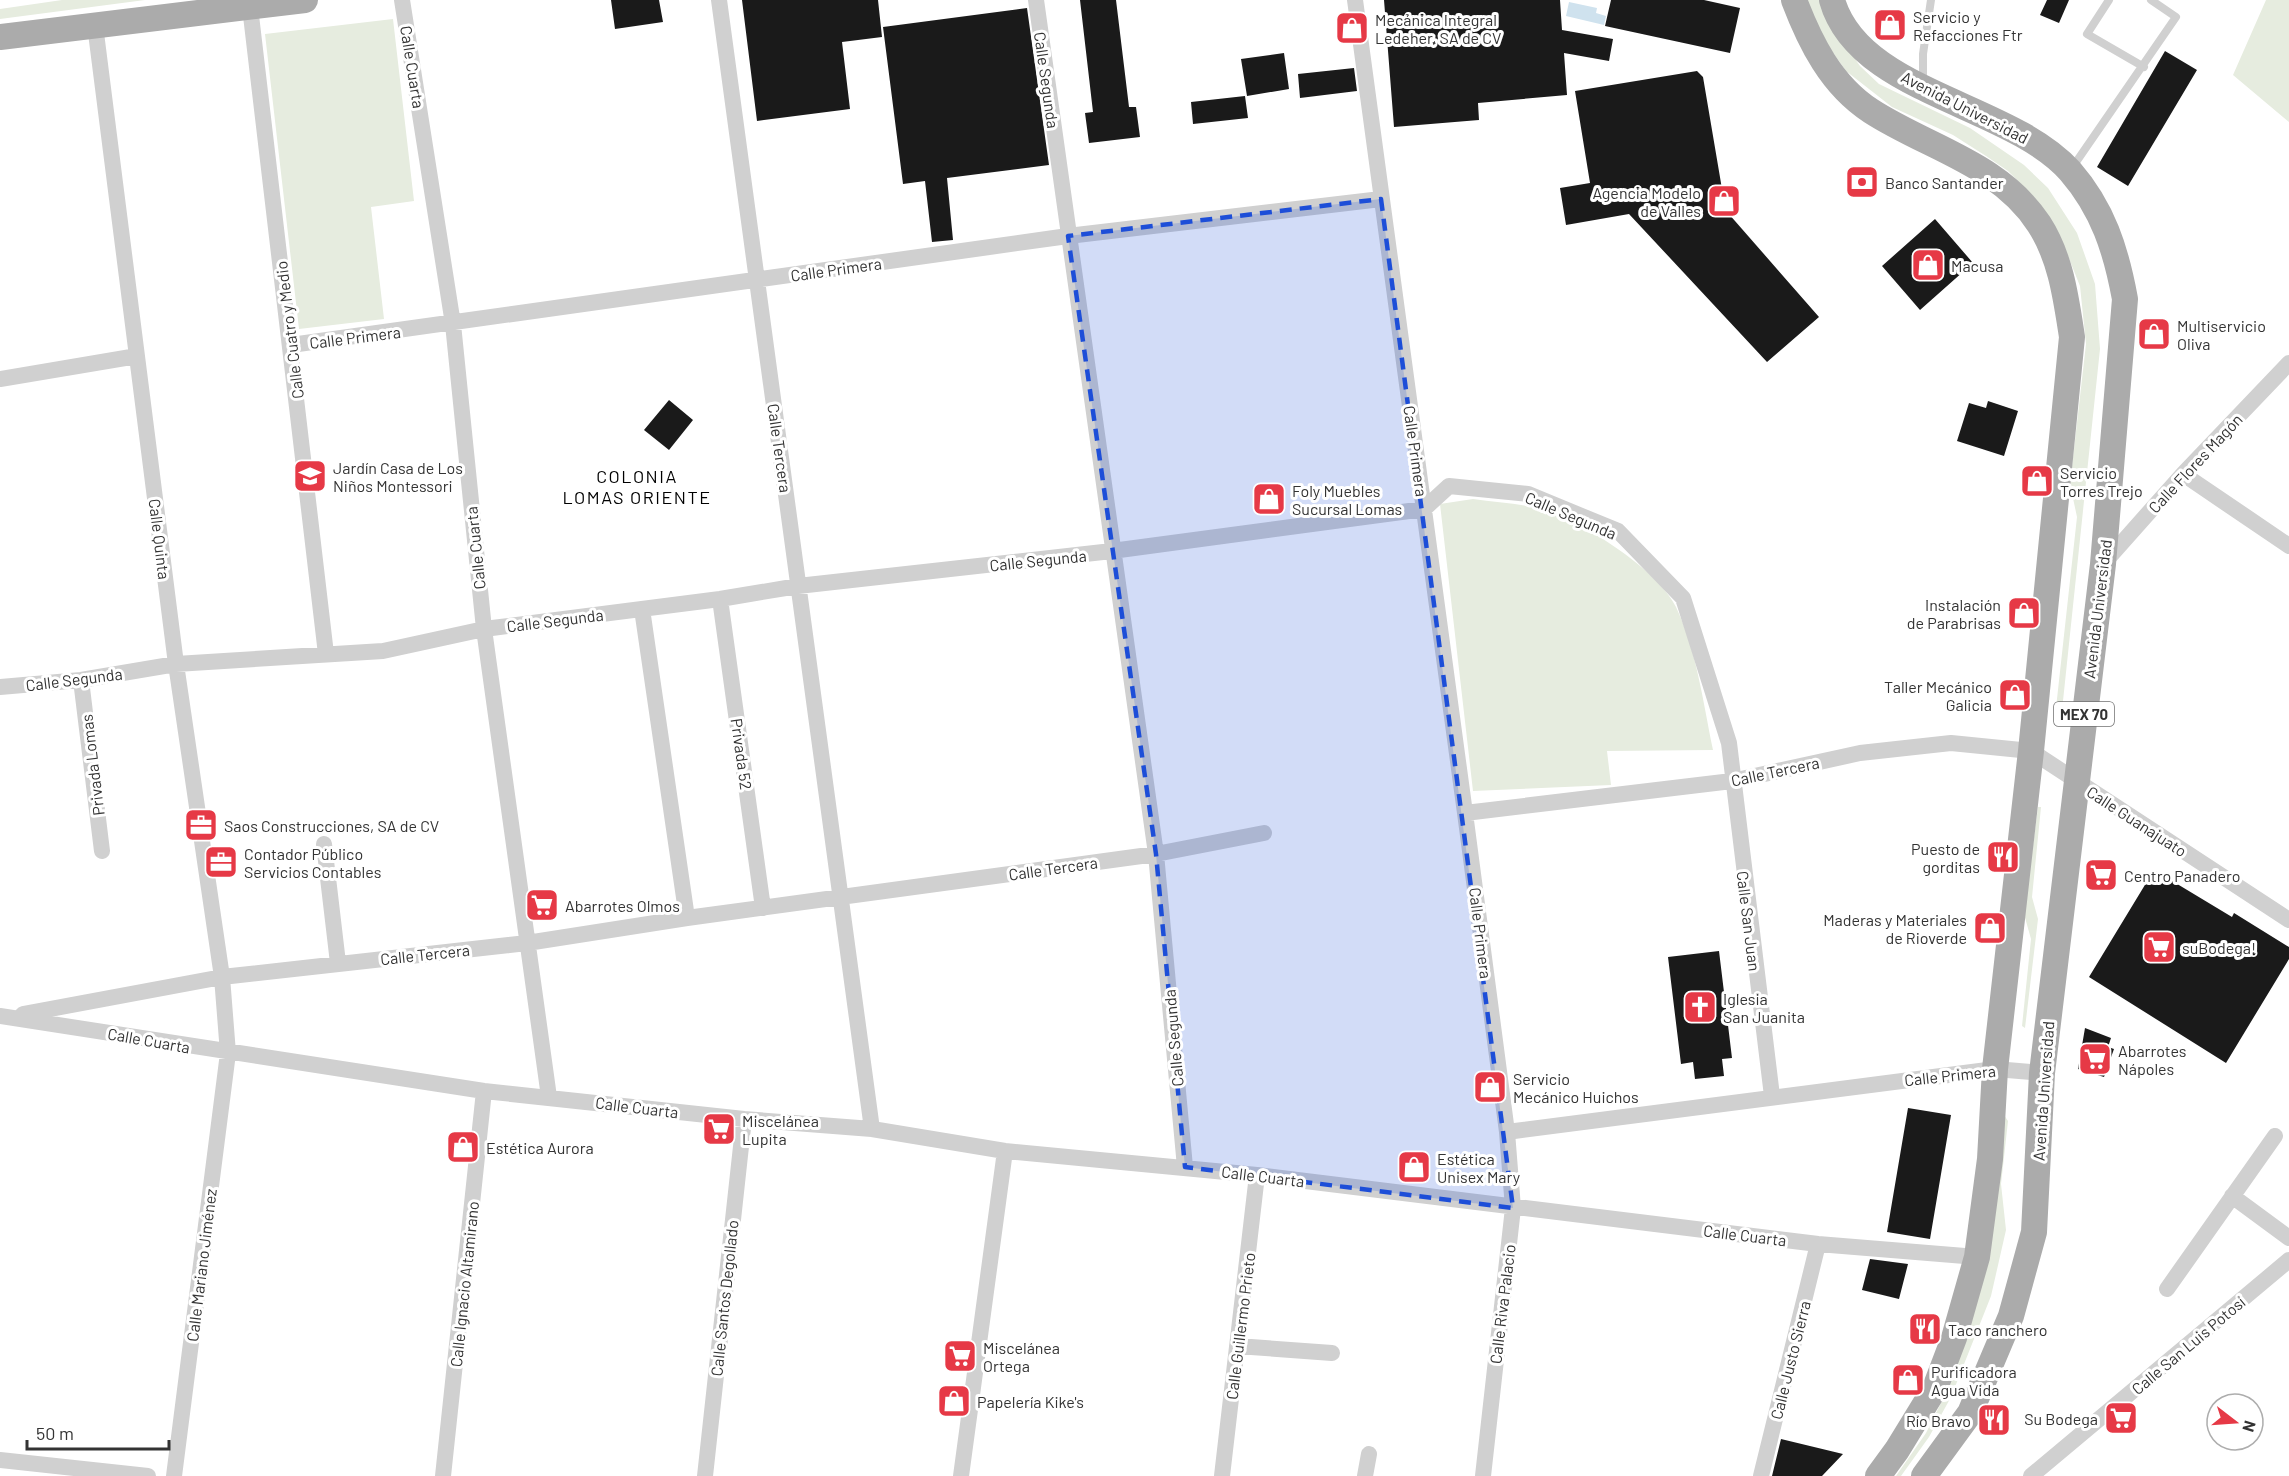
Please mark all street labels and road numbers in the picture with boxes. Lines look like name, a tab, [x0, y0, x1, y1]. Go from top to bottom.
street label: Calle Cuarta	[397, 24, 429, 110]
street label: Calle Segunda	[1031, 31, 1063, 129]
street label: Avenida Universidad	[1898, 67, 2032, 147]
street label: Calle Primera	[789, 253, 883, 285]
street label: Calle Cuatro y Medio	[271, 260, 307, 400]
street label: Calle Primera	[308, 322, 402, 352]
street label: Calle Tercera	[764, 402, 796, 494]
street label: Calle Primera	[1400, 404, 1432, 498]
street label: Calle Flores Magón	[2144, 409, 2246, 517]
street label: Calle Segunda	[1523, 487, 1619, 543]
street label: Calle Quinta	[146, 497, 174, 581]
street label: Calle Cuarta	[461, 506, 489, 590]
street label: Avenida Universidad	[2079, 538, 2115, 680]
street label: Calle Segunda	[989, 545, 1087, 575]
street label: Calle Segunda	[506, 605, 604, 635]
street label: Calle Segunda	[25, 664, 123, 694]
road number: MEX 70	[2054, 702, 2114, 726]
street label: Privada Lomas	[76, 713, 108, 817]
street label: Privada 52	[728, 717, 756, 791]
street label: Calle Tercera	[1729, 752, 1821, 790]
street label: Calle Guanajuato	[2084, 782, 2190, 860]
street label: Calle Tercera	[1007, 852, 1099, 884]
street label: Calle San Juan	[1733, 870, 1765, 972]
street label: Calle Primera	[1466, 886, 1496, 980]
street label: Calle Tercera	[379, 940, 471, 968]
street label: Calle Segunda	[1159, 989, 1187, 1087]
street label: Avenida Universidad	[2029, 1020, 2057, 1162]
street label: Calle Cuarta	[106, 1023, 192, 1057]
street label: Calle Primera	[1903, 1061, 1997, 1089]
street label: Calle Cuarta	[594, 1092, 680, 1122]
street label: Calle Cuarta	[1220, 1161, 1306, 1191]
street label: Calle Mariano Jiménez	[182, 1187, 220, 1343]
street label: Calle Ignacio Altamirano	[446, 1200, 482, 1368]
street label: Calle Santos Degollado	[706, 1219, 742, 1377]
street label: Calle Cuarta	[1702, 1220, 1788, 1250]
street label: Calle Riva Palacio	[1485, 1243, 1519, 1365]
street label: Calle Guillermo Prieto	[1222, 1251, 1258, 1401]
street label: Calle San Luis Potosí	[2127, 1292, 2249, 1398]
street label: Calle Justo Sierra	[1766, 1299, 1814, 1421]

